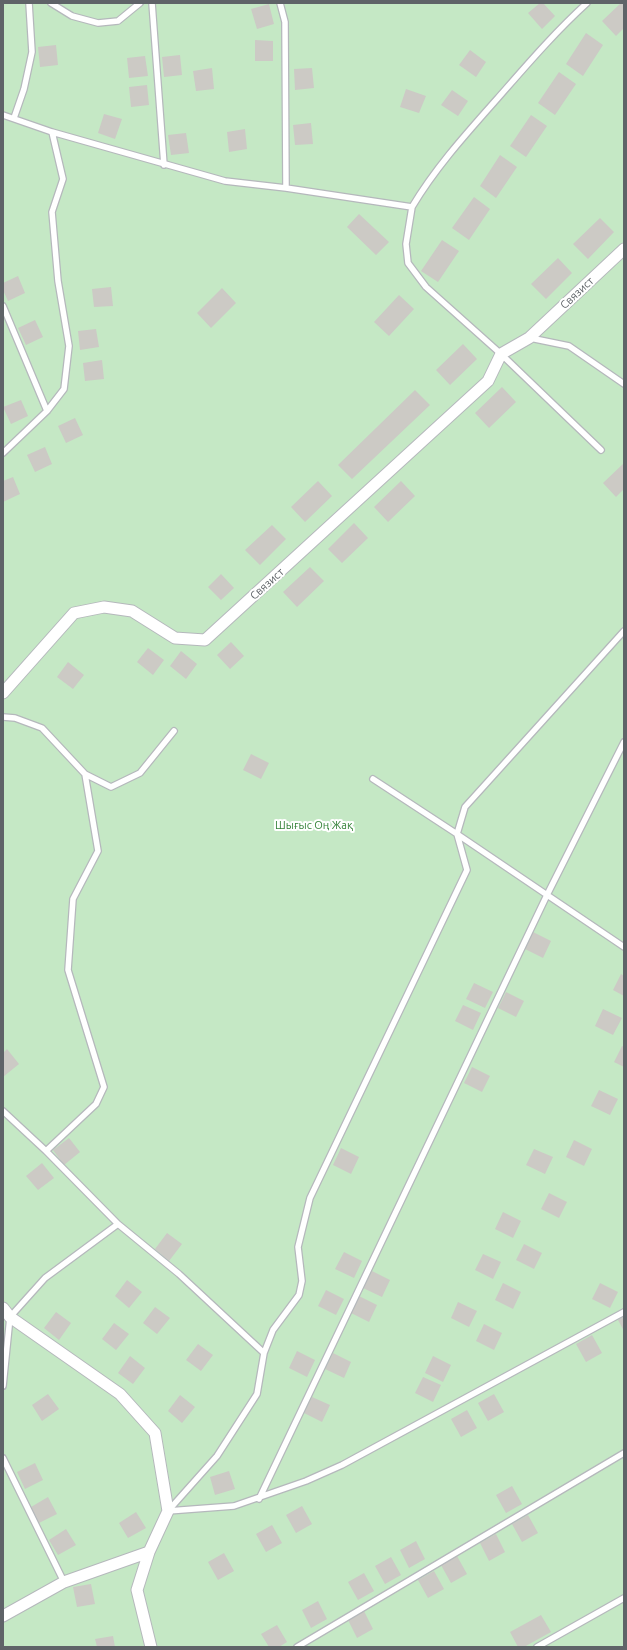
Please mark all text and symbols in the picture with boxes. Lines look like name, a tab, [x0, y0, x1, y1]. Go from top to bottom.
street label: Связист	[558, 274, 596, 312]
street label: Связист	[247, 565, 287, 603]
park label: Шығыс Оң Жақ	[275, 818, 353, 832]

